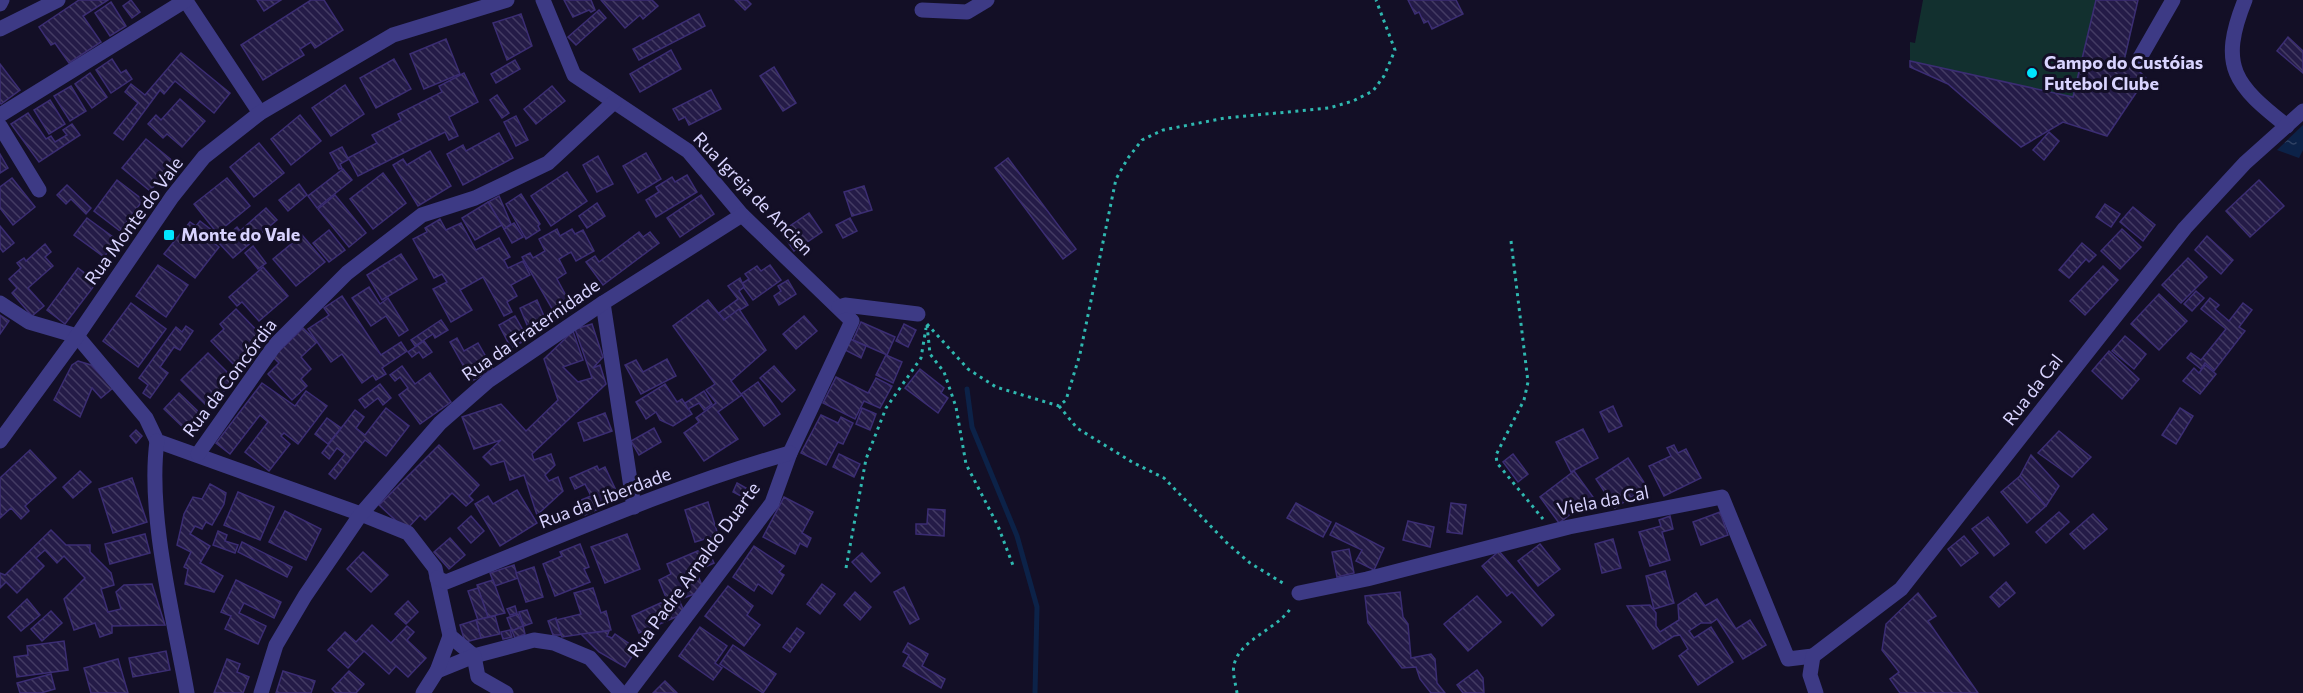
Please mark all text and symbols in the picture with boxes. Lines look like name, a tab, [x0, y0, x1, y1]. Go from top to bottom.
place label: Campo do Custóias Futebol Clube	[2044, 51, 2203, 94]
marker: Campo do Custóias Futebol Clube	[2025, 66, 2039, 80]
street label: Rua Igreja de Ancien	[689, 127, 818, 260]
street label: Rua Monte do Vale	[79, 152, 187, 289]
place label: Monte do Vale	[181, 223, 300, 245]
marker: Monte do Vale	[162, 228, 176, 242]
street label: Rua da Fraternidade	[457, 273, 604, 385]
street label: Rua da Concórdia	[178, 314, 281, 441]
street label: Rua da Cal	[1998, 349, 2067, 429]
street label: Rua da Liberdade	[535, 462, 674, 532]
street label: Rua Padre Arnaldo Duarte	[622, 478, 764, 661]
street label: Viela da Cal	[1555, 480, 1651, 520]

